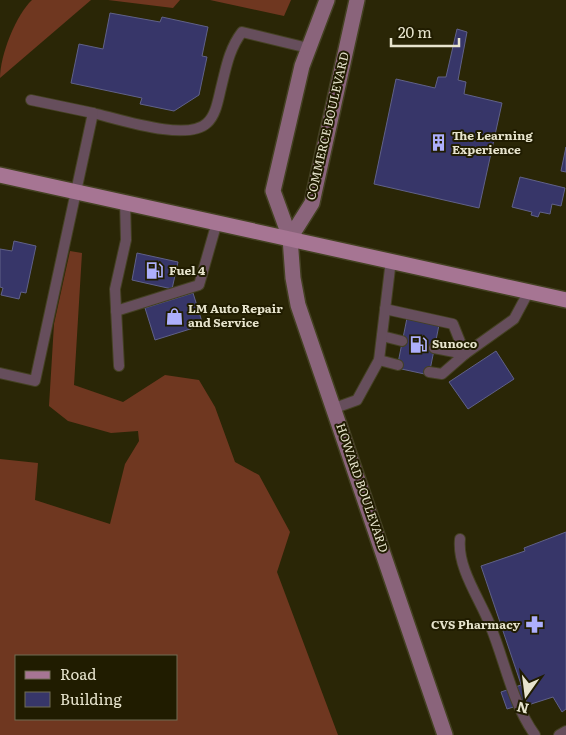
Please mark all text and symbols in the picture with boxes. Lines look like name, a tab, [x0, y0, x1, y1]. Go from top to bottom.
scale bar	[391, 15, 458, 47]
text: 20 m	[398, 20, 432, 43]
street label: COMMERCE BOULEVARD	[301, 50, 353, 202]
place label: The Learning Experience	[452, 126, 533, 158]
building icon: The Learning Experience	[428, 133, 448, 153]
fuel station icon: Fuel 4	[145, 261, 165, 281]
place label: Fuel 4	[169, 261, 206, 279]
place label: LM Auto Repair and Service	[188, 299, 283, 331]
shop icon: LM Auto Repair and Service	[164, 306, 184, 326]
fuel station icon: Sunoco	[408, 334, 428, 354]
place label: Sunoco	[432, 334, 478, 352]
street label: HOWARD BOULEVARD	[332, 421, 394, 555]
place label: CVS Pharmacy	[431, 615, 521, 633]
pharmacy icon: CVS Pharmacy	[524, 615, 544, 635]
legend	[15, 655, 178, 720]
text: Road	[60, 662, 96, 685]
north arrow	[501, 670, 551, 720]
text: Building	[60, 687, 122, 710]
text: N	[514, 697, 531, 720]

